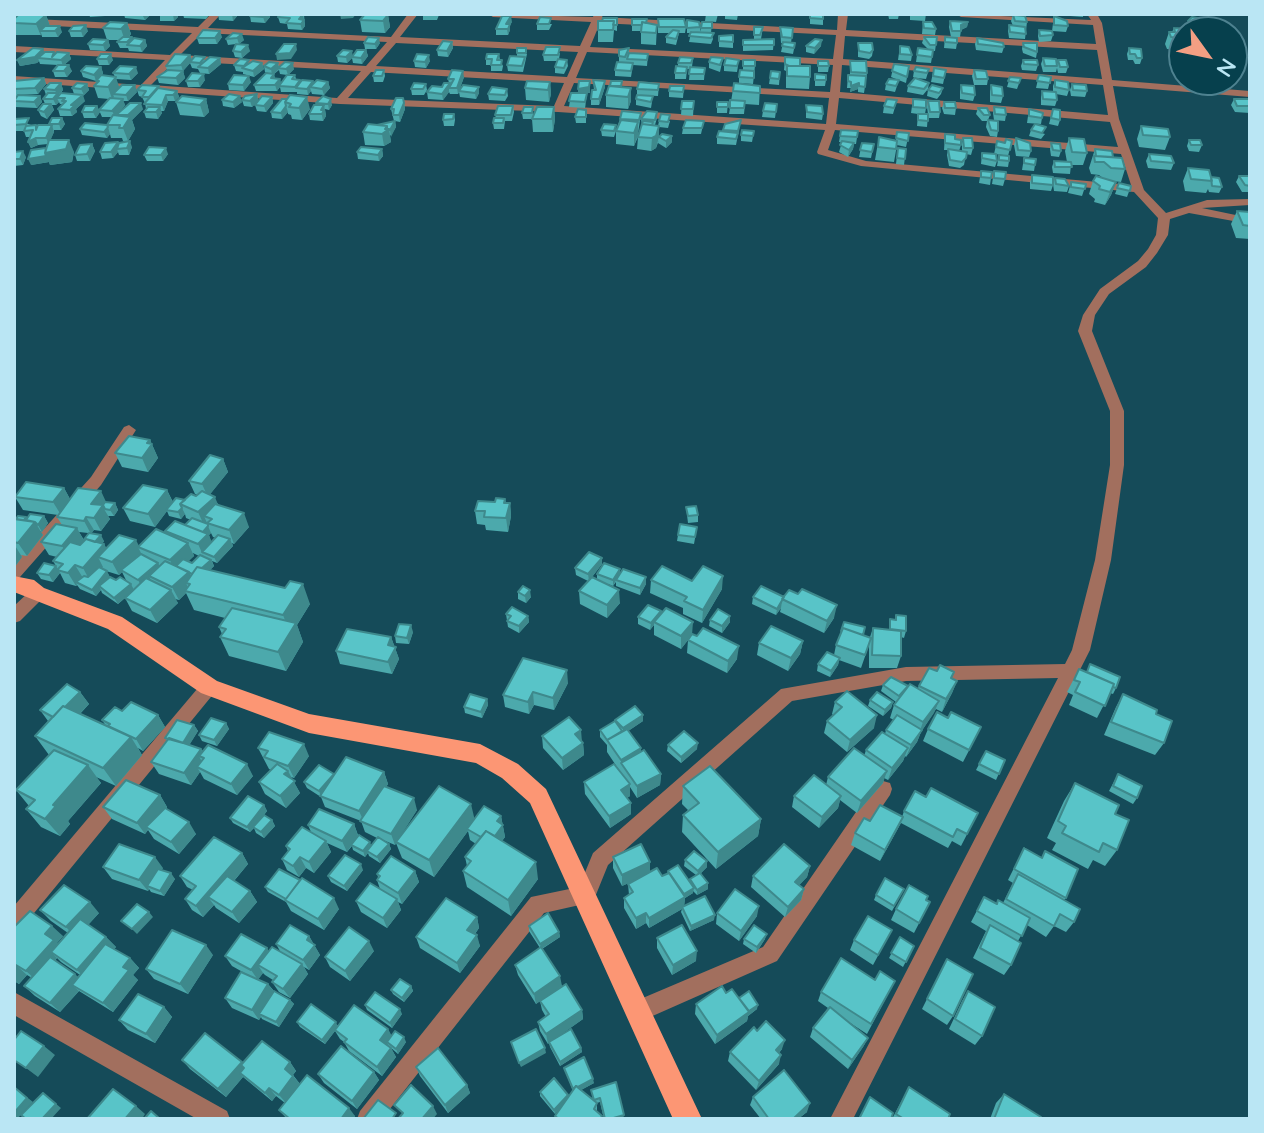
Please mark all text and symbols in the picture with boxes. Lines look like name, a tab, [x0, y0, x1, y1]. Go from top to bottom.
north arrow	[1168, 16, 1248, 96]
text: N	[1210, 54, 1243, 82]

